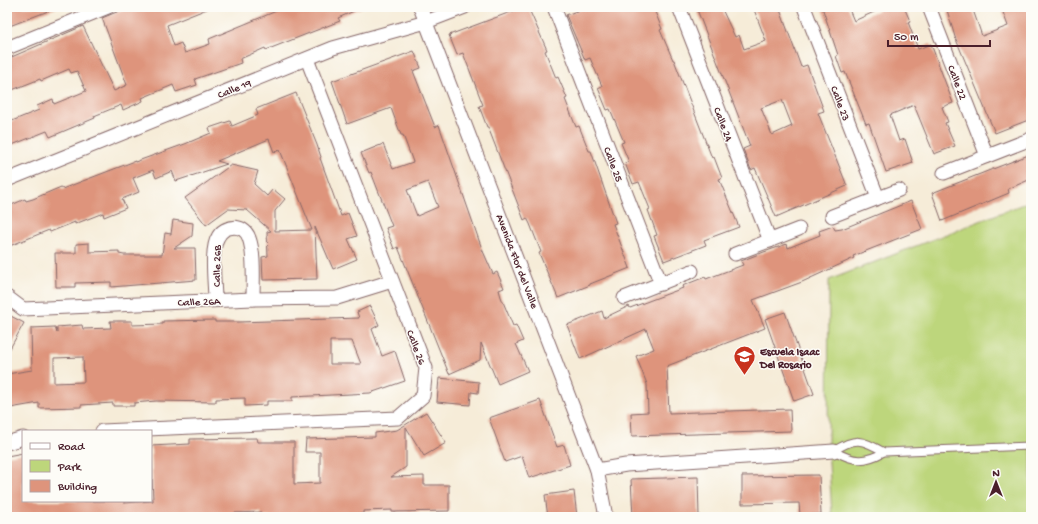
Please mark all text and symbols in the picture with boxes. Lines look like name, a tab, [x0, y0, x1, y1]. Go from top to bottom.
scale bar	[888, 22, 990, 48]
text: 50 m	[894, 31, 919, 45]
street label: Calle 22	[944, 64, 968, 102]
street label: Calle 19	[216, 78, 254, 102]
street label: Calle 23	[827, 85, 851, 123]
street label: Calle 24	[710, 106, 734, 144]
street label: Calle 25	[600, 146, 624, 184]
street label: Avenida Flor del Valle	[493, 213, 540, 311]
street label: Calle 26B	[212, 245, 224, 287]
street label: Calle 26A	[178, 296, 221, 310]
street label: Calle 26	[403, 329, 427, 367]
school or university icon: Escuela Isaac Del Rosario	[731, 344, 757, 377]
place label: Escuela Isaac Del Rosario	[759, 347, 821, 372]
legend	[22, 430, 152, 502]
text: Road	[58, 441, 85, 455]
text: Park	[57, 461, 83, 475]
north arrow	[976, 462, 1016, 502]
text: N	[992, 468, 1000, 480]
text: Building	[57, 481, 97, 495]

